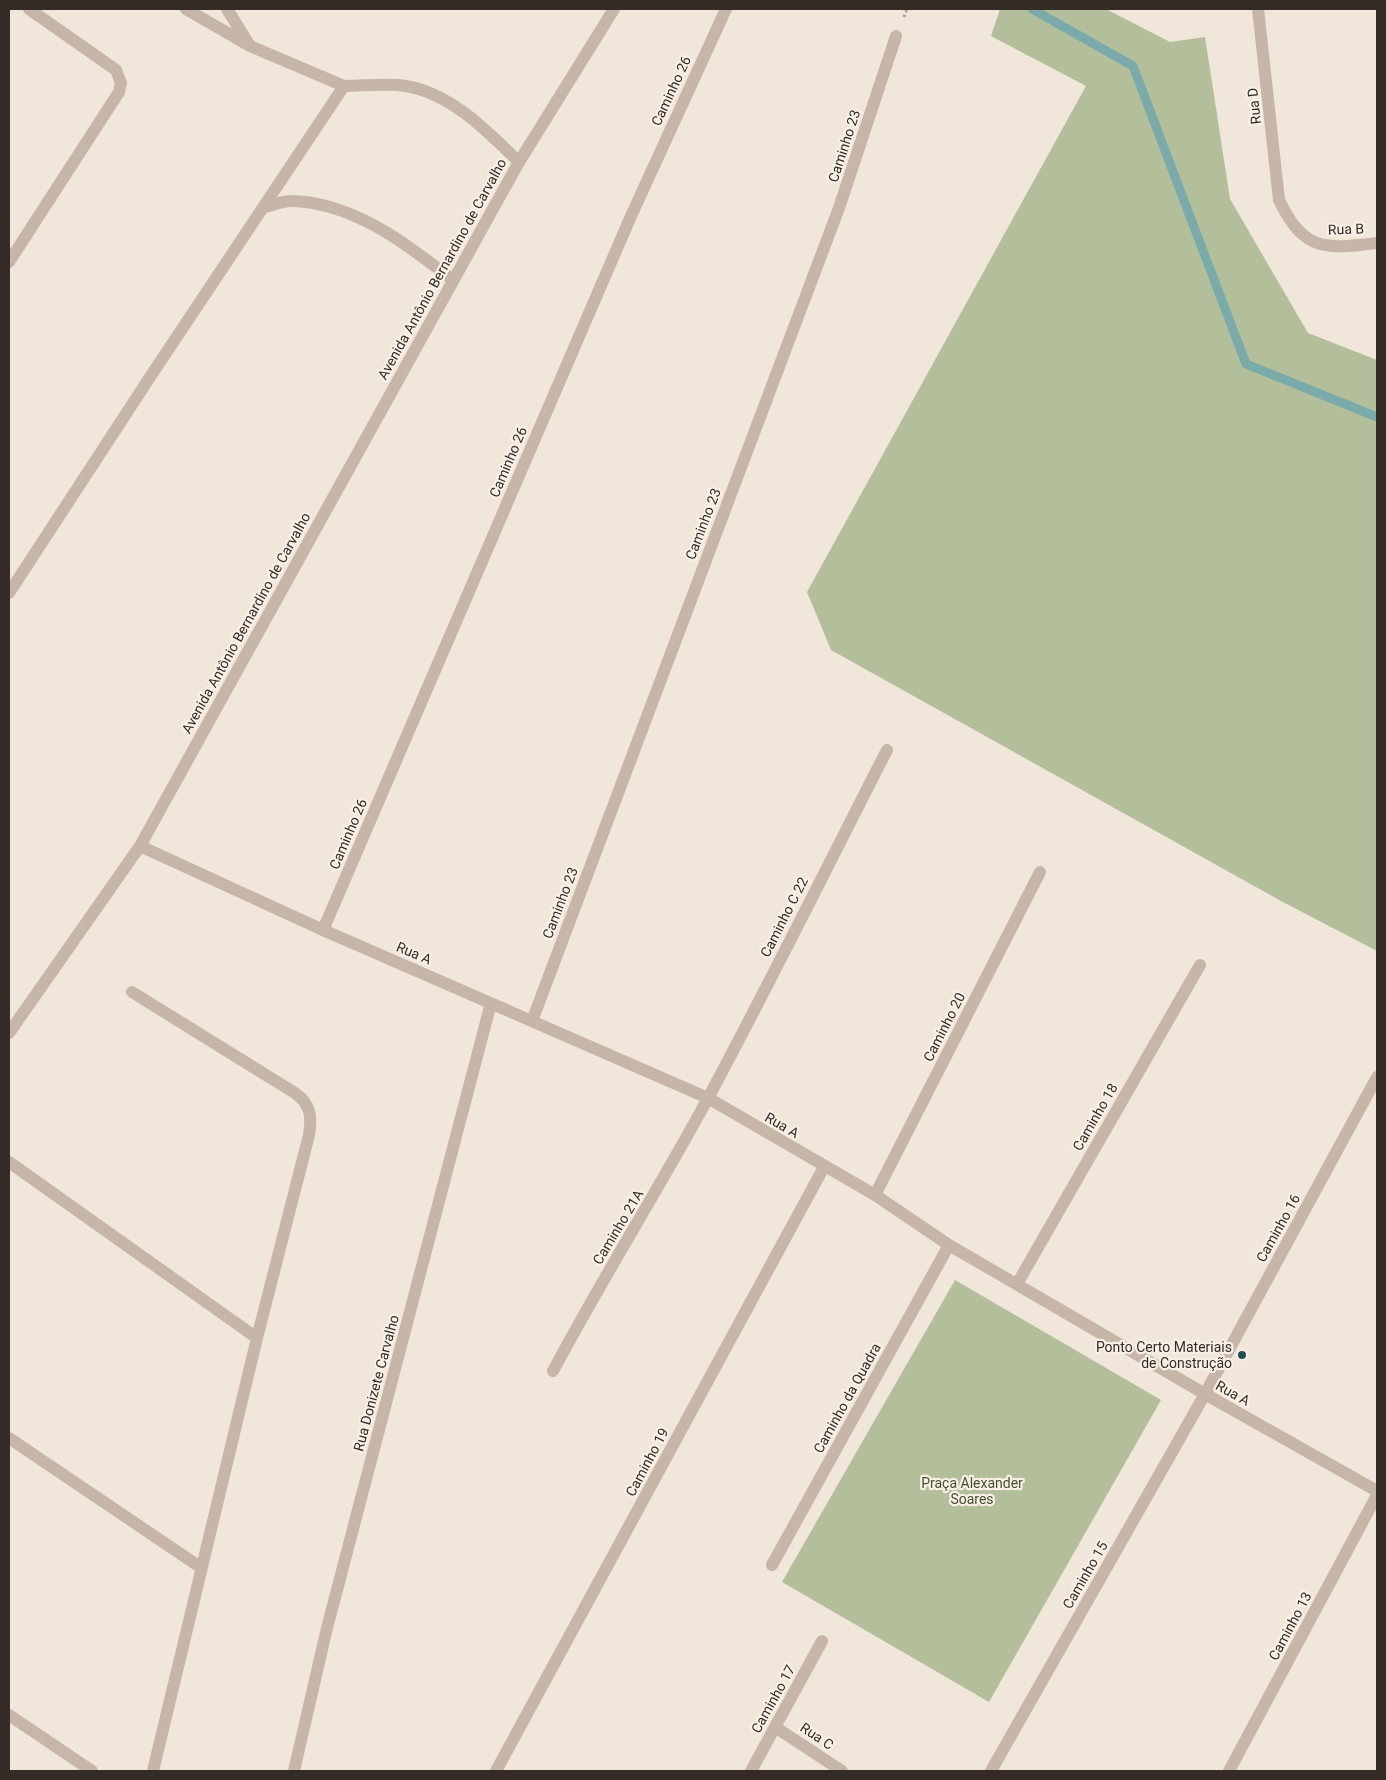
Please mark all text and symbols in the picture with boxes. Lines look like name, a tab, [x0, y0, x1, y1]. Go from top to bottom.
street label: Caminho 26	[648, 53, 694, 128]
street label: Rua D	[1244, 87, 1264, 125]
street label: Caminho 23	[825, 108, 863, 184]
street label: Avenida Antônio Bernardino de Carvalho	[374, 156, 510, 382]
street label: Rua B	[1328, 220, 1364, 238]
street label: Caminho 26	[486, 424, 530, 500]
street label: Caminho 23	[682, 486, 724, 562]
street label: Avenida Antônio Bernardino de Carvalho	[178, 510, 314, 736]
street label: Caminho 26	[326, 796, 370, 872]
street label: Caminho 23	[539, 865, 581, 941]
street label: Caminho C 22	[757, 874, 811, 960]
street label: Rua A	[394, 938, 434, 968]
street label: Caminho 20	[920, 990, 968, 1064]
street label: Caminho 18	[1069, 1080, 1121, 1153]
street label: Rua A	[762, 1109, 802, 1141]
street label: Caminho 21A	[589, 1187, 647, 1267]
street label: Caminho 16	[1253, 1191, 1303, 1265]
street label: Rua Donizete Carvalho	[350, 1313, 402, 1453]
place label: Ponto Certo Materiais de Construção	[1096, 1339, 1232, 1371]
street label: Caminho da Quadra	[810, 1340, 884, 1456]
marker: Ponto Certo Materiais de Construção	[1236, 1349, 1248, 1361]
street label: Rua A	[1213, 1377, 1253, 1409]
street label: Caminho 19	[622, 1425, 672, 1499]
park label: Praça Alexander Soares	[921, 1475, 1023, 1507]
street label: Caminho 15	[1059, 1538, 1111, 1611]
street label: Caminho 13	[1265, 1589, 1315, 1663]
street label: Caminho 17	[748, 1662, 798, 1736]
street label: Rua C	[797, 1719, 837, 1753]

